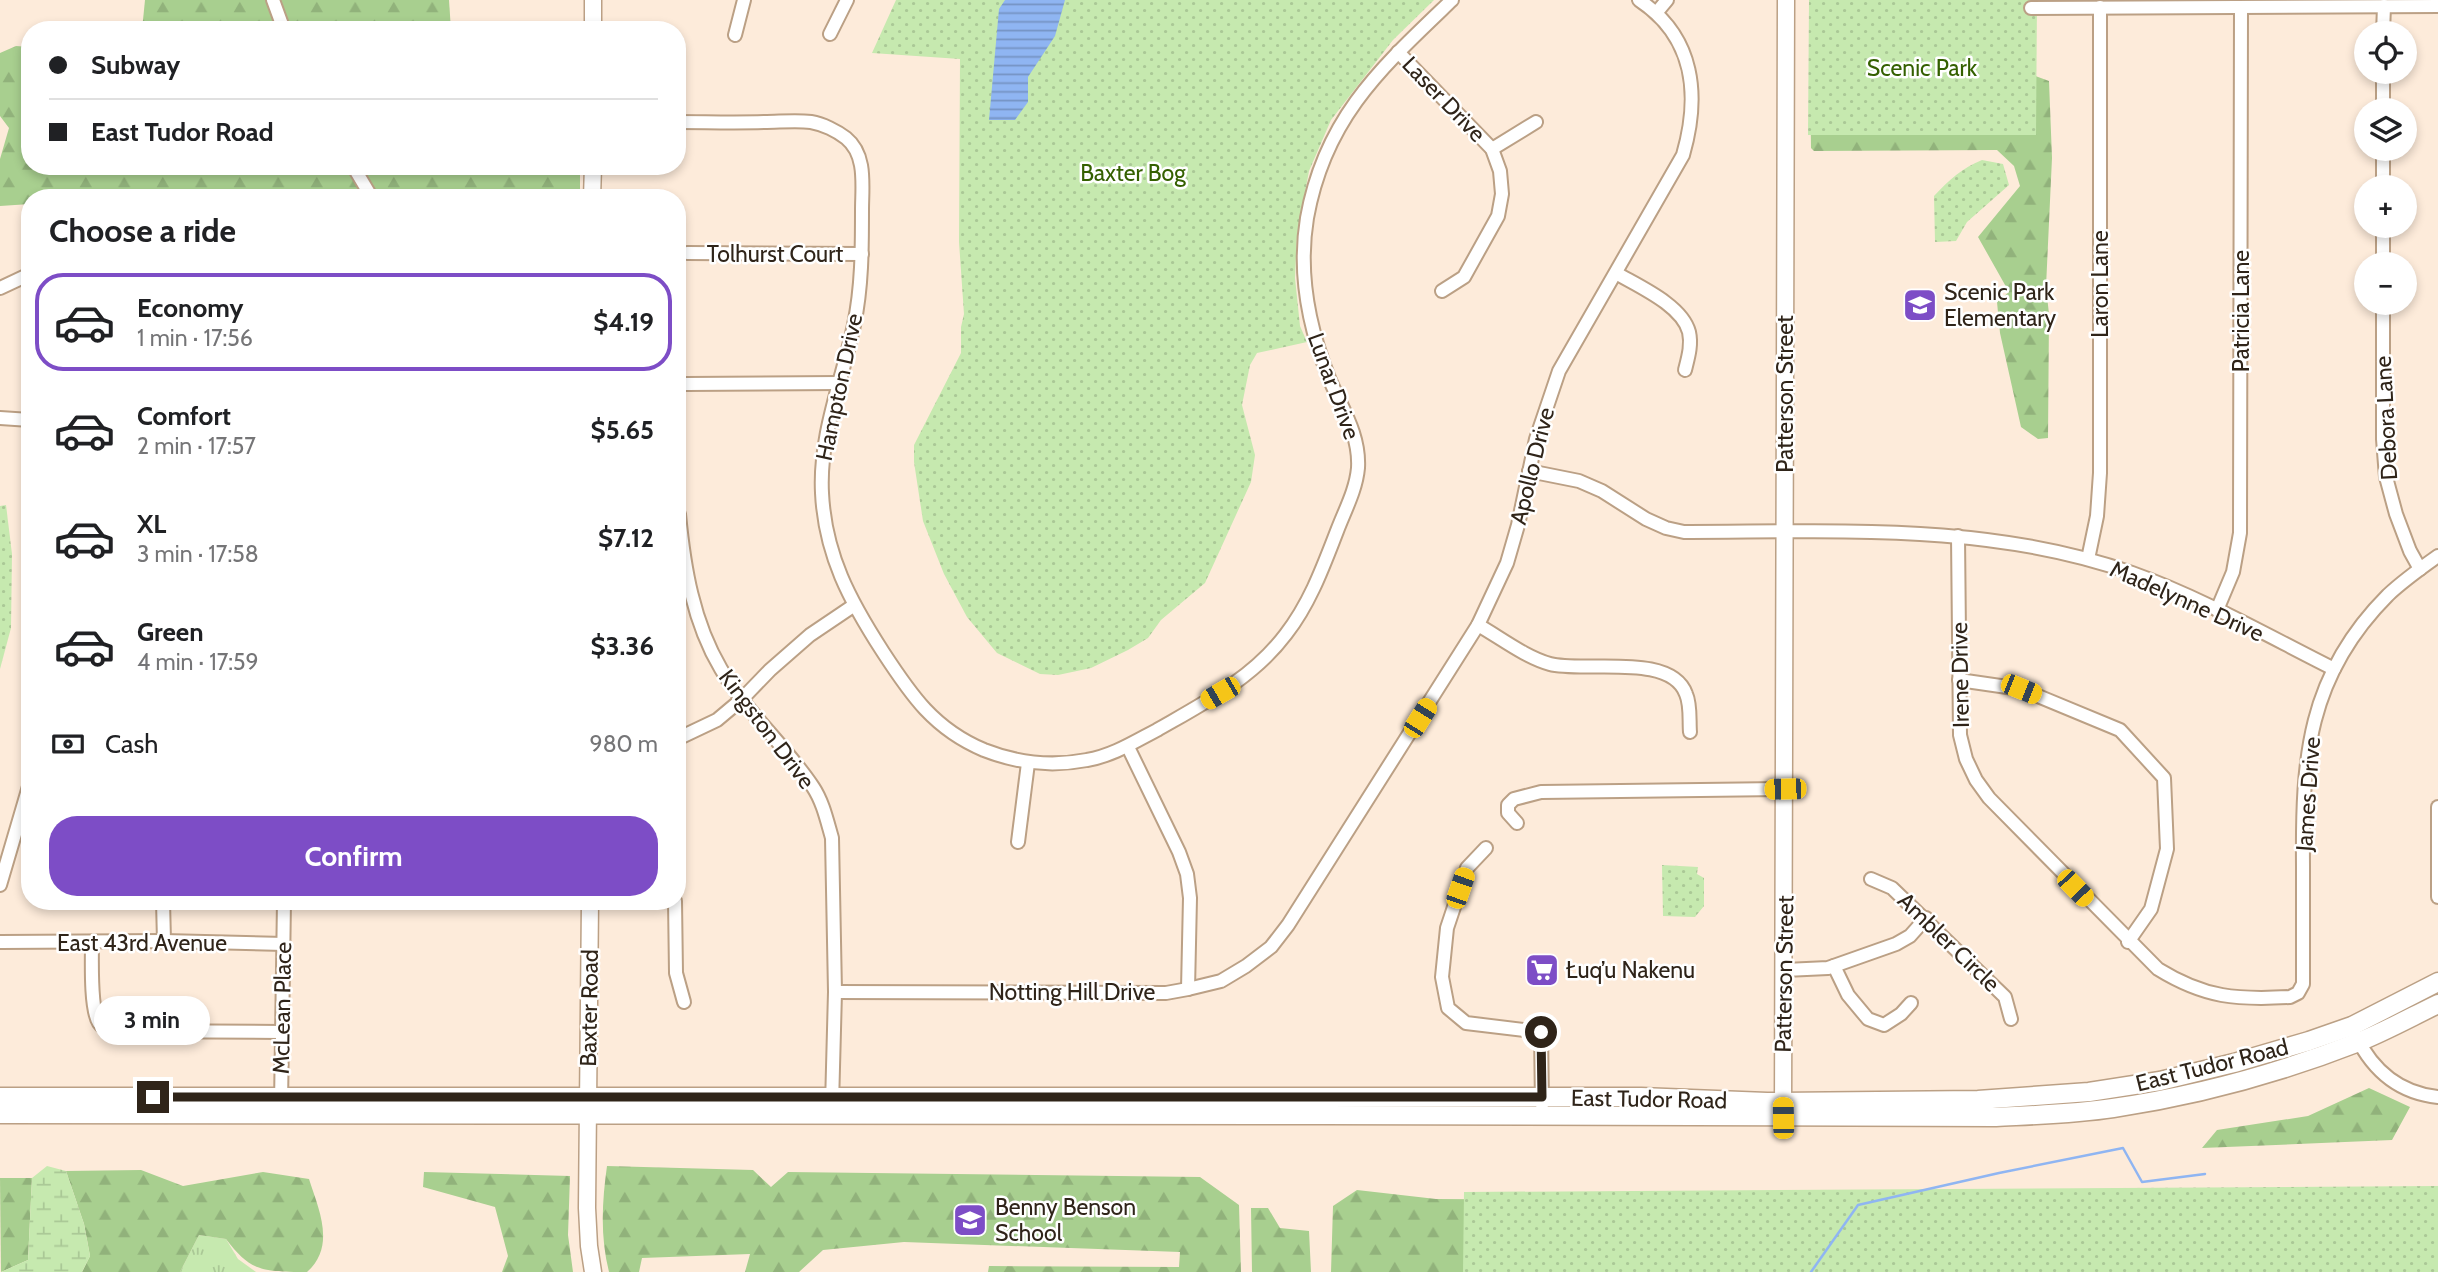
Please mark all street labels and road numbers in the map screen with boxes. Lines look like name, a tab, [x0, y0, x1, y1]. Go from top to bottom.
street label: Laser Drive	[1396, 50, 1492, 148]
street label: Laron Lane	[2086, 230, 2114, 338]
street label: Tolhurst Court	[707, 240, 843, 268]
street label: Patricia Lane	[2227, 250, 2255, 372]
street label: Hampton Drive	[810, 311, 868, 463]
street label: Patterson Street	[1771, 315, 1799, 473]
street label: Lunar Drive	[1302, 329, 1366, 443]
street label: Debora Lane	[2369, 355, 2403, 481]
street label: Apollo Drive	[1504, 404, 1560, 528]
street label: Madelynne Drive	[2106, 555, 2268, 647]
street label: Irene Drive	[1945, 622, 1975, 728]
street label: Kingston Drive	[713, 664, 821, 794]
street label: James Drive	[2290, 735, 2326, 853]
street label: Ambler Circle	[1892, 886, 2006, 998]
street label: Patterson Street	[1769, 895, 1799, 1053]
street label: East 43rd Avenue	[57, 929, 227, 957]
street label: McLean Place	[267, 941, 297, 1074]
street label: Baxter Road	[574, 949, 604, 1067]
street label: Notting Hill Drive	[989, 978, 1156, 1006]
street label: East Tudor Road	[2133, 1033, 2291, 1097]
street label: East Tudor Road	[1571, 1084, 1727, 1114]

